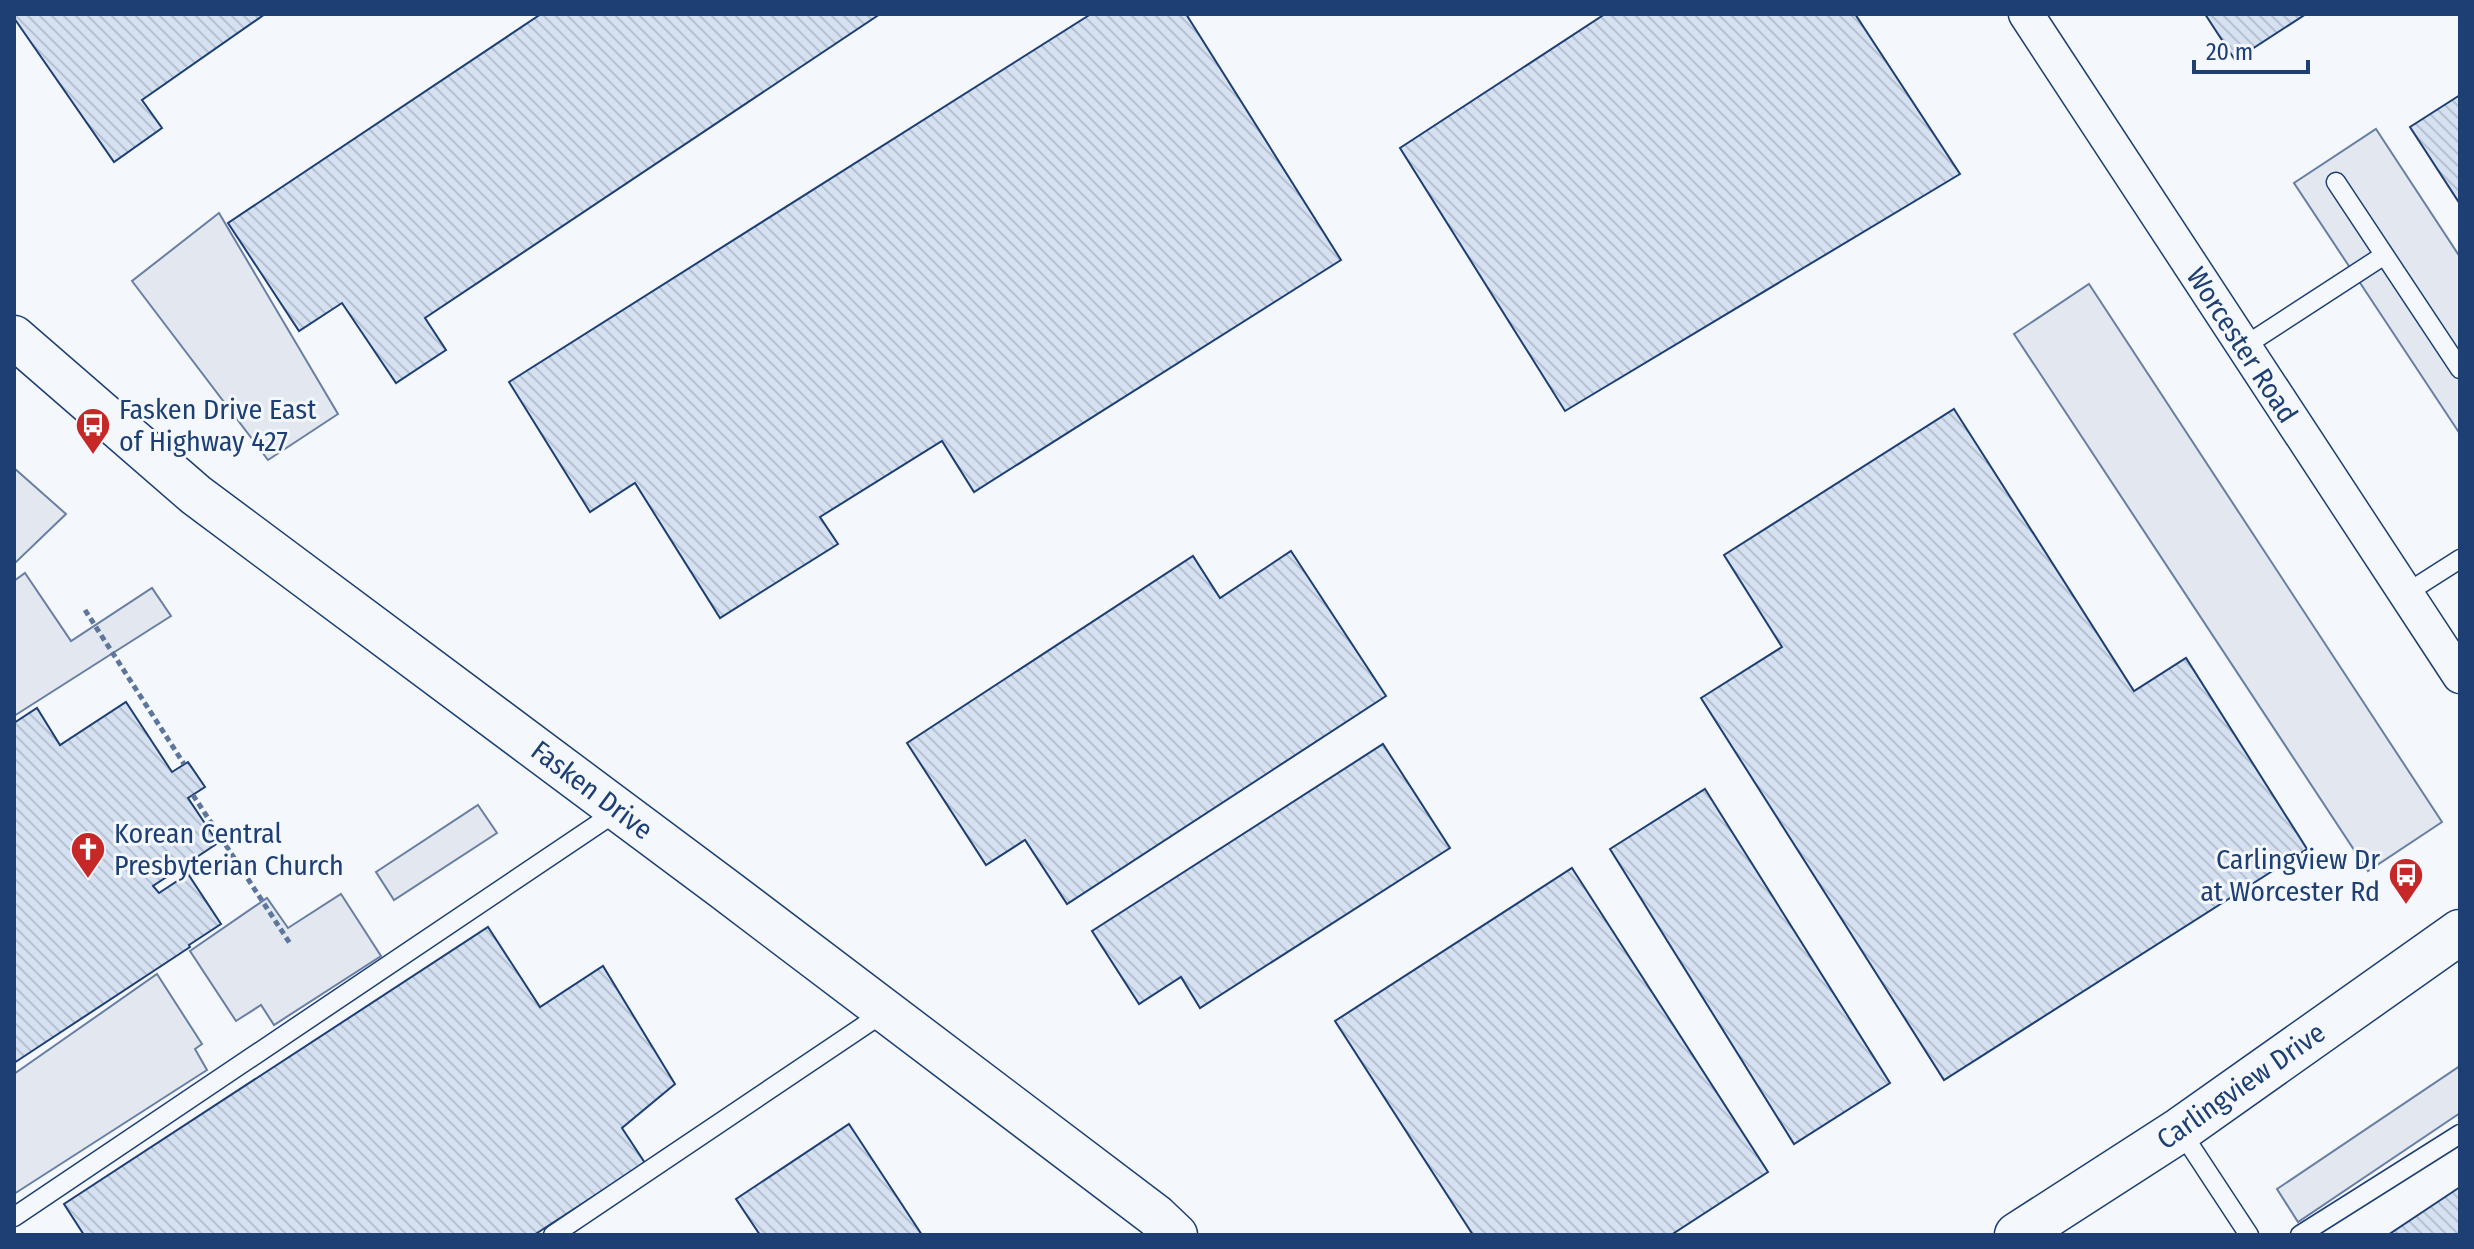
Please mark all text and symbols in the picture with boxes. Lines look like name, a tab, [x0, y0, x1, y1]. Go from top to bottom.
scale bar	[2194, 24, 2308, 74]
text: 20 m	[2206, 38, 2253, 66]
street label: Worcester Road	[2180, 261, 2304, 429]
place label: Fasken Drive East of Highway 427	[119, 393, 317, 458]
bus stop icon: Fasken Drive East of Highway 427	[74, 406, 112, 456]
street label: Fasken Drive	[525, 734, 659, 846]
place label: Korean Central Presbyterian Church	[114, 817, 344, 882]
church icon: Korean Central Presbyterian Church	[69, 830, 107, 880]
place label: Carlingview Dr at Worcester Rd	[2200, 843, 2380, 908]
bus stop icon: Carlingview Dr at Worcester Rd	[2387, 856, 2425, 906]
street label: Carlingview Drive	[2151, 1016, 2331, 1156]

